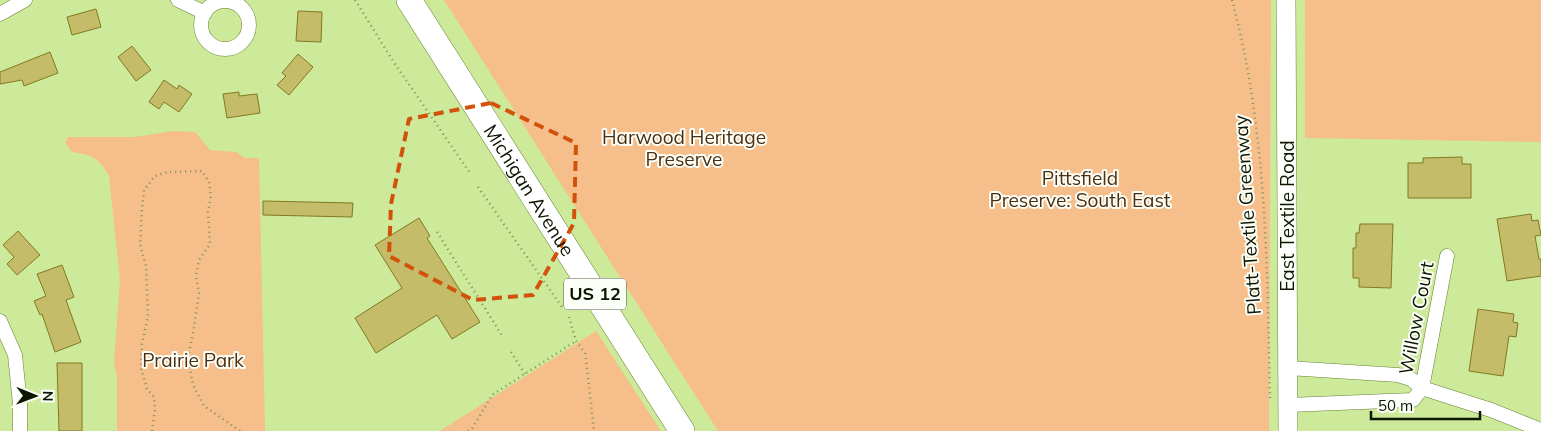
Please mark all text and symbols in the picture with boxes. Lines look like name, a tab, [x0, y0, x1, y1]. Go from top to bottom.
street label: Platt-Textile Greenway	[1228, 114, 1266, 316]
street label: Michigan Avenue	[479, 120, 580, 260]
park label: Harwood Heritage Preserve	[602, 125, 766, 171]
street label: East Textile Road	[1275, 140, 1299, 292]
park label: Pittsfield Preserve: South East	[990, 166, 1171, 212]
street label: Willow Court	[1393, 259, 1439, 377]
road number: US 12	[564, 278, 626, 310]
park label: Prairie Park	[142, 348, 244, 372]
north arrow	[10, 371, 60, 421]
scale bar	[1371, 388, 1480, 420]
text: N	[39, 391, 57, 402]
text: 50 m	[1378, 396, 1413, 415]

